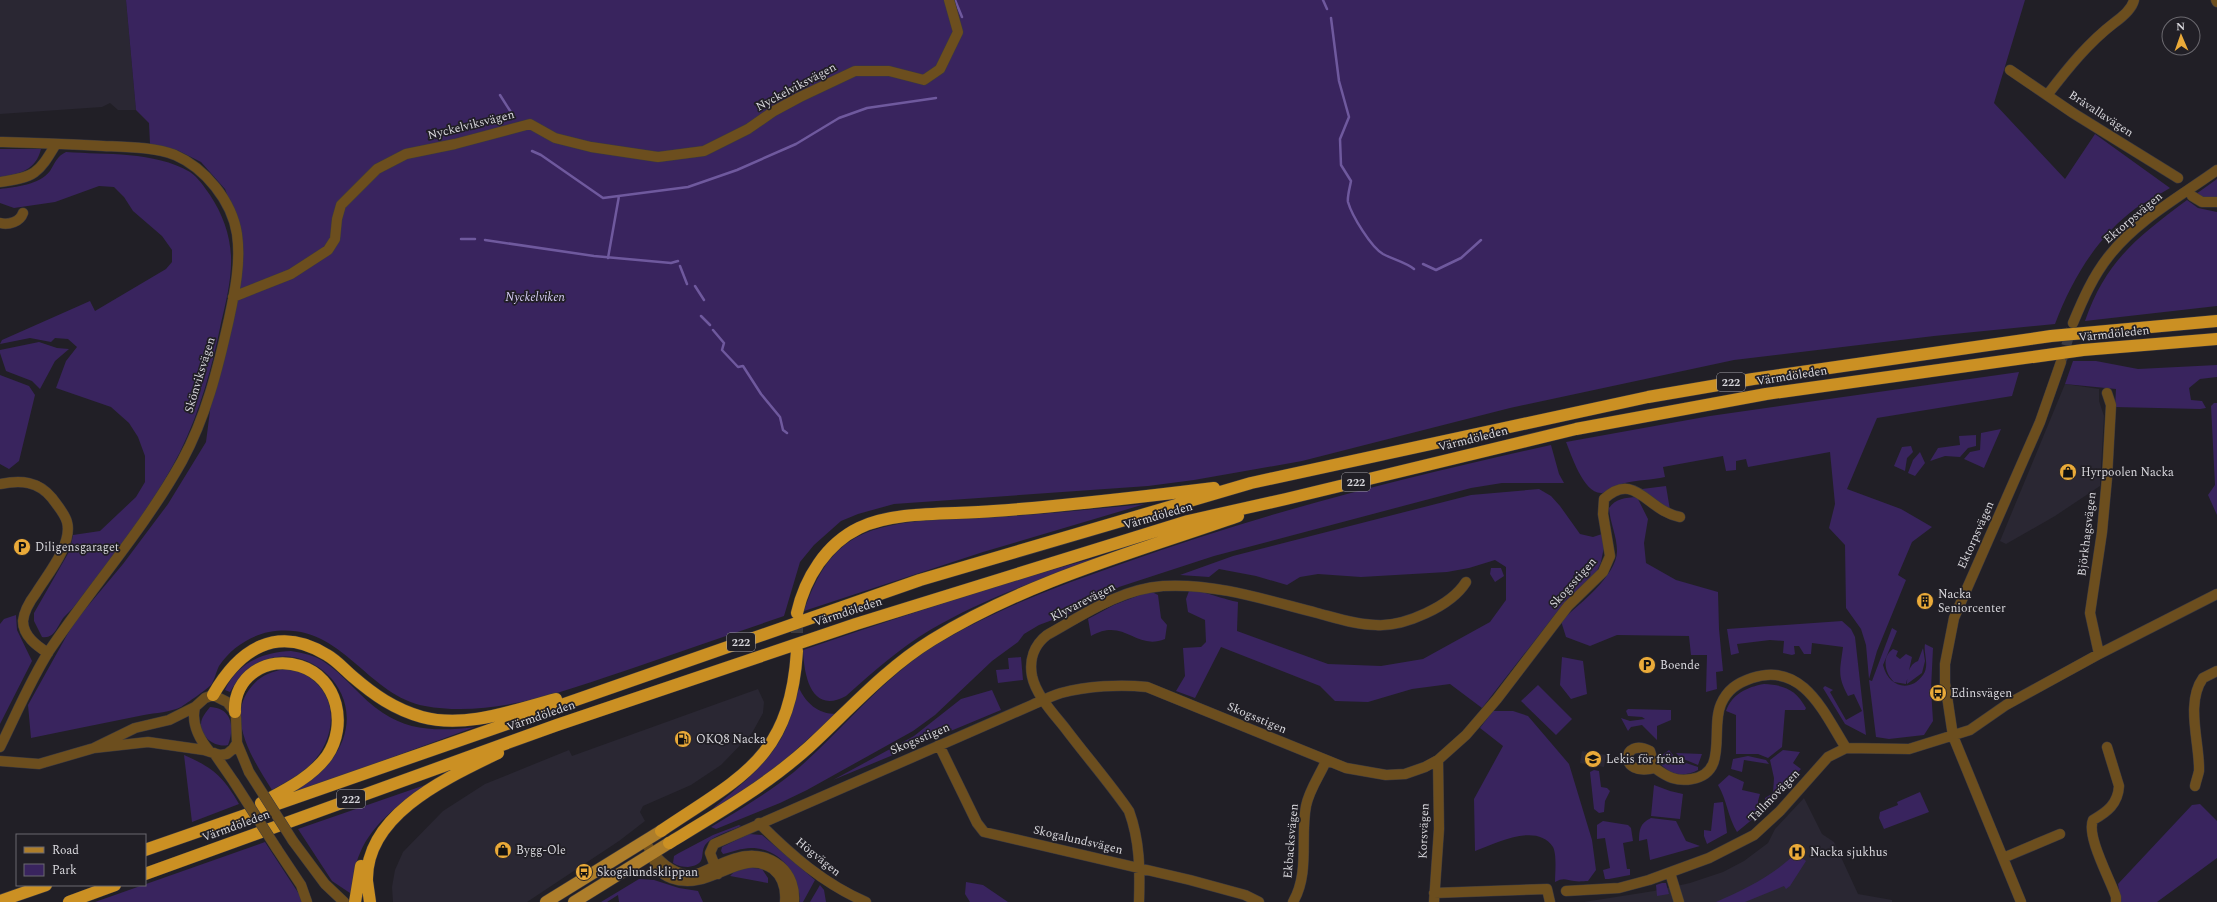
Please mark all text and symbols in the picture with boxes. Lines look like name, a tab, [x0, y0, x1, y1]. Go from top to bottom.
north arrow	[2161, 16, 2201, 56]
text: N	[2176, 18, 2185, 35]
street label: Nyckelviksvägen	[752, 58, 840, 116]
street label: Bråvallavägen	[2065, 86, 2137, 142]
street label: Nyckelviksvägen	[426, 105, 516, 145]
street label: Ektorpsvägen	[2099, 187, 2167, 249]
park label: Nyckelviken	[505, 288, 565, 307]
street label: Värmdöleden	[2078, 321, 2150, 347]
street label: Skönviksvägen	[179, 335, 221, 415]
street label: Värmdöleden	[1755, 361, 1829, 391]
road number: 222	[1717, 373, 1745, 391]
street label: Värmdöleden	[1436, 421, 1510, 457]
shop icon: Hyrpoolen Nacka	[2058, 462, 2078, 482]
place label: Hyrpoolen Nacka	[2081, 463, 2174, 482]
road number: 222	[1342, 473, 1370, 491]
street label: Björkhagsvägen	[2072, 491, 2102, 577]
street label: Värmdöleden	[1121, 497, 1195, 535]
street label: Ektorpsvägen	[1953, 498, 1999, 572]
parking icon: Diligensgaraget	[12, 537, 32, 557]
place label: Diligensgaraget	[35, 538, 119, 557]
street label: Skogsstigen	[1545, 553, 1601, 613]
street label: Klyvarevägen	[1047, 577, 1119, 627]
place label: Nacka Seniorcenter	[1938, 585, 2006, 618]
building icon: Nacka Seniorcenter	[1915, 591, 1935, 611]
street label: Värmdöleden	[811, 592, 885, 632]
road number: 222	[727, 633, 755, 651]
parking icon: Boende	[1637, 655, 1657, 675]
place label: Boende	[1660, 656, 1700, 675]
bus stop icon: Edinsvägen	[1928, 683, 1948, 703]
place label: Edinsvägen	[1951, 684, 2012, 703]
street label: Värmdöleden	[504, 695, 578, 737]
street label: Skogsstigen	[1224, 697, 1290, 739]
street label: Skogsstigen	[887, 718, 953, 760]
fuel station icon: OKQ8 Nacka	[673, 729, 693, 749]
place label: OKQ8 Nacka	[696, 730, 766, 749]
school or university icon: Lekis för fröna	[1583, 749, 1603, 769]
place label: Lekis för fröna	[1606, 750, 1684, 769]
street label: Tallmovägen	[1744, 765, 1804, 827]
road number: 222	[337, 790, 365, 808]
street label: Ekbacksvägen	[1278, 803, 1304, 879]
street label: Korsvägen	[1414, 803, 1434, 859]
street label: Värmdöleden	[199, 805, 273, 847]
street label: Skogalundsvägen	[1031, 820, 1125, 860]
street label: Högvägen	[791, 833, 845, 881]
legend	[16, 834, 146, 886]
shop icon: Bygg-Ole	[493, 840, 513, 860]
text: Road	[52, 841, 79, 860]
place label: Bygg-Ole	[516, 841, 566, 860]
hospital icon: Nacka sjukhus	[1787, 842, 1807, 862]
place label: Nacka sjukhus	[1810, 843, 1888, 862]
text: Park	[52, 861, 77, 880]
bus stop icon: Skogalundsklippan	[574, 862, 594, 882]
place label: Skogalundsklippan	[597, 863, 698, 882]

